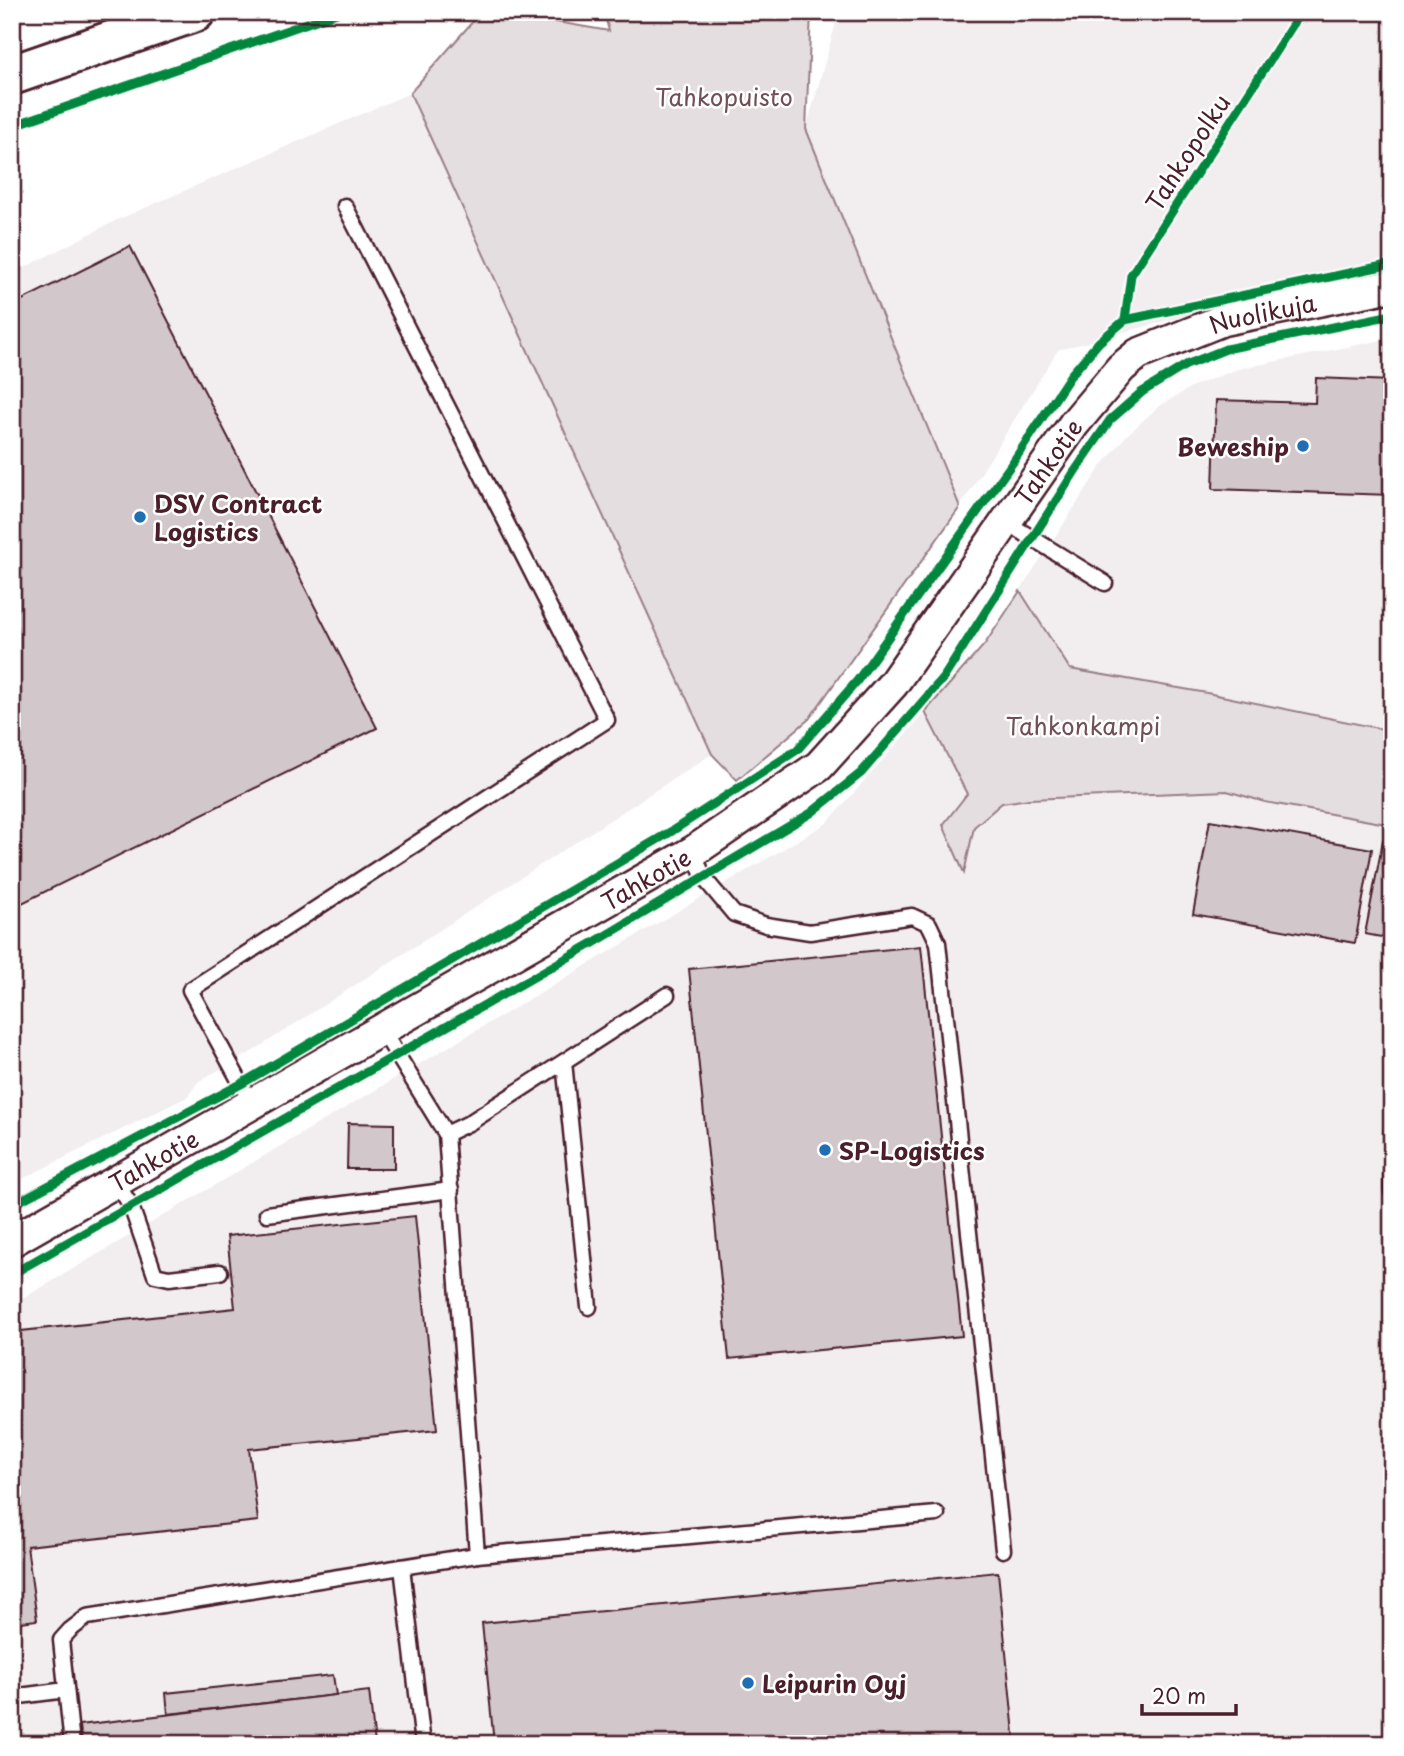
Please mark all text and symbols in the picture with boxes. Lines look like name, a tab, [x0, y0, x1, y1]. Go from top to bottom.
park label: Tahkopuisto	[655, 78, 793, 114]
street label: Tahkopolku	[1136, 86, 1238, 218]
street label: Nuolikuja	[1203, 284, 1319, 342]
street label: Tahkotie	[1005, 411, 1091, 512]
place label: Beweship	[1177, 428, 1289, 464]
marker: Beweship	[1295, 438, 1311, 454]
place label: DSV Contract Logistics	[154, 485, 322, 549]
marker: DSV Contract Logistics	[132, 509, 148, 525]
park label: Tahkonkampi	[1006, 707, 1160, 743]
street label: Tahkotie	[594, 839, 697, 919]
street label: Tahkotie	[102, 1120, 205, 1200]
place label: SP-Logistics	[839, 1132, 985, 1168]
marker: SP-Logistics	[817, 1142, 833, 1158]
place label: Leipurin Oyj	[762, 1665, 906, 1701]
scale bar	[1142, 1672, 1236, 1716]
marker: Leipurin Oyj	[740, 1675, 756, 1691]
text: 20 m	[1152, 1679, 1206, 1711]

